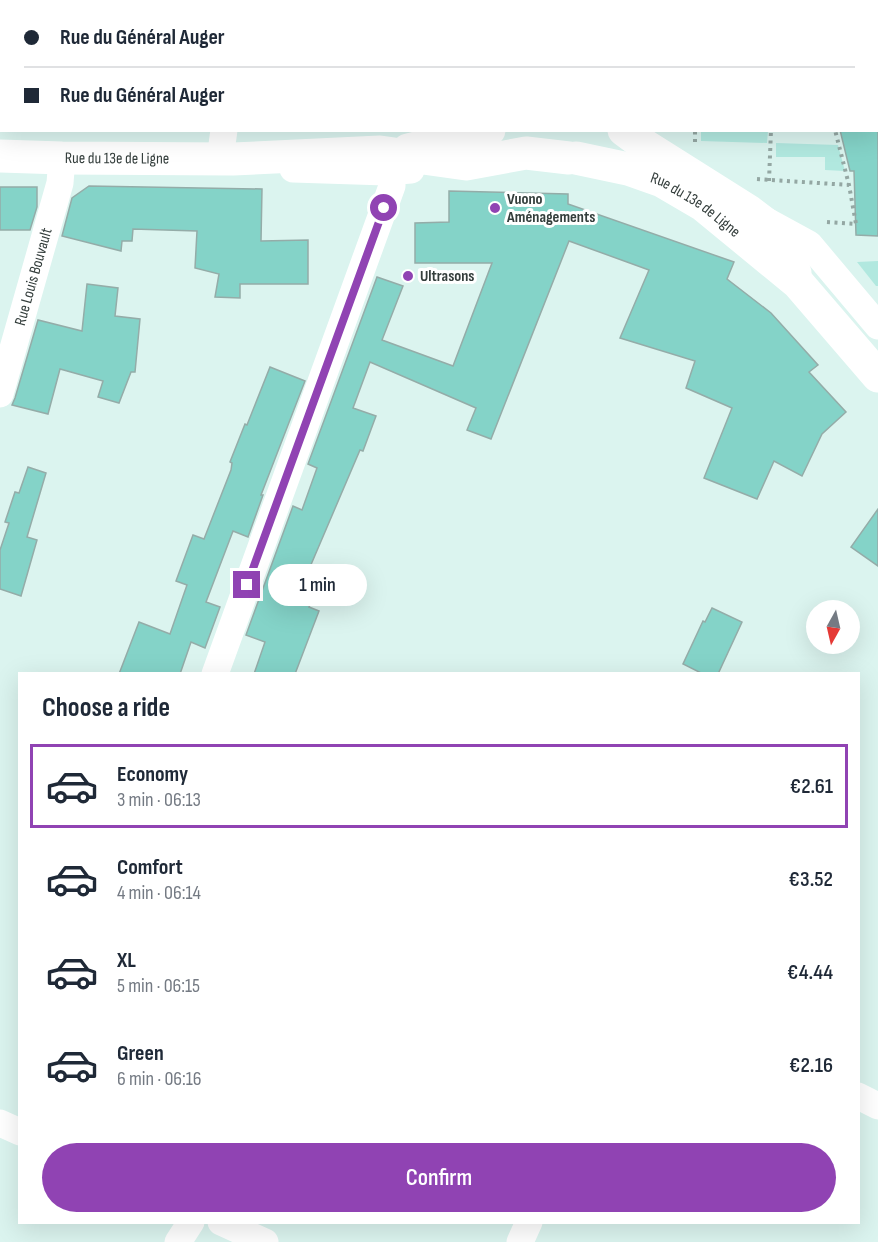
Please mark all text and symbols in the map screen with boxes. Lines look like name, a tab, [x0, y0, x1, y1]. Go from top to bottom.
text: Rue du Général Auger	[60, 24, 225, 51]
text: Rue du Général Auger	[60, 82, 225, 109]
street label: Rue du 13e de Ligne	[65, 149, 169, 168]
street label: Rue du 13e de Ligne	[648, 168, 744, 241]
place label: Vuono Aménagements	[506, 190, 595, 227]
route start	[370, 194, 397, 221]
marker: Vuono Aménagements	[488, 201, 502, 215]
street label: Rue Louis Bouvault	[10, 226, 56, 328]
place label: Ultrasons	[420, 267, 475, 286]
marker: Ultrasons	[401, 269, 415, 283]
callout: 1 min	[268, 564, 367, 606]
route end	[233, 571, 260, 598]
text: 1 min	[299, 573, 336, 597]
north arrow	[806, 600, 860, 654]
map controls	[806, 600, 860, 654]
text: Choose a ride	[42, 692, 170, 724]
icon: car	[45, 759, 99, 813]
text: Economy	[117, 761, 188, 788]
text: €2.61	[790, 773, 833, 800]
text: 3 min · 06:13	[117, 788, 201, 812]
icon: car	[45, 852, 99, 906]
text: Comfort	[117, 854, 183, 881]
text: €3.52	[789, 866, 833, 893]
text: 4 min · 06:14	[117, 881, 201, 905]
icon: car	[45, 945, 99, 999]
text: XL	[117, 947, 136, 974]
text: €4.44	[787, 959, 833, 986]
text: 5 min · 06:15	[117, 974, 200, 998]
icon: car	[45, 1038, 99, 1092]
text: Green	[117, 1040, 164, 1067]
text: €2.16	[789, 1052, 833, 1079]
text: 6 min · 06:16	[117, 1067, 202, 1091]
button: Confirm	[42, 1143, 836, 1212]

